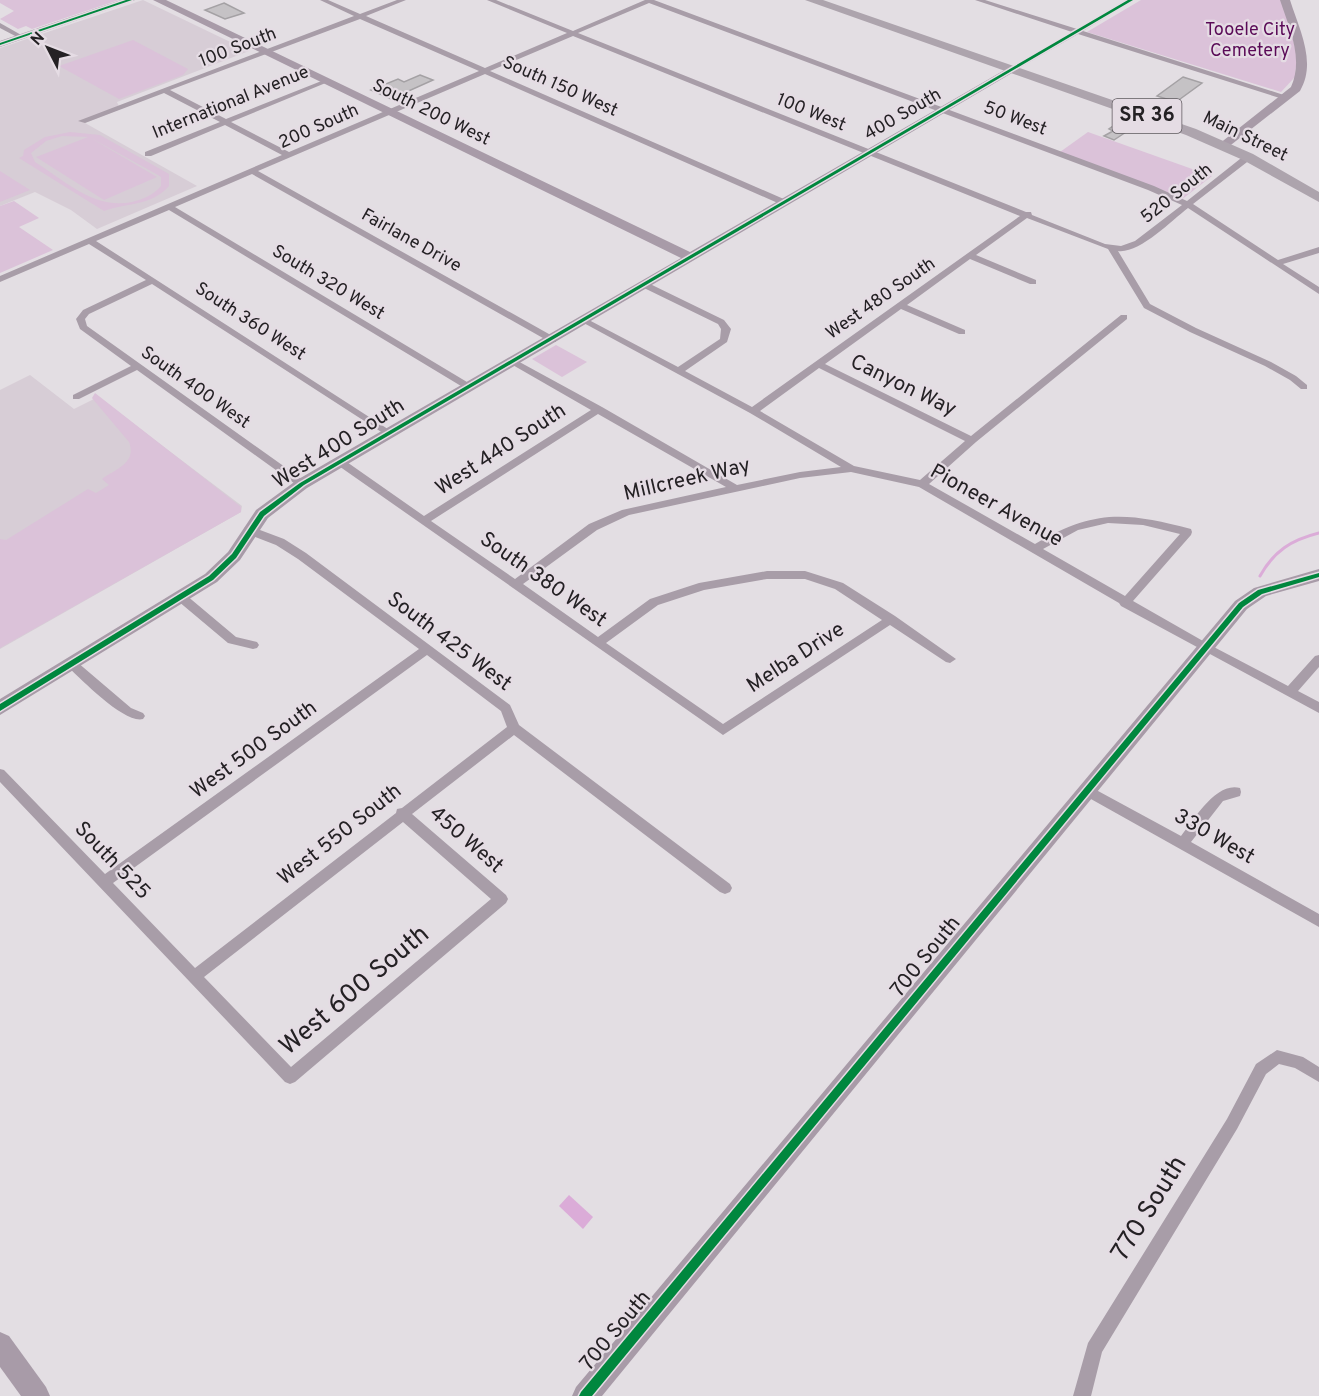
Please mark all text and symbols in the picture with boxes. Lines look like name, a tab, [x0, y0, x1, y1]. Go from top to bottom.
north arrow	[18, 18, 78, 78]
park label: Tooele City Cemetery	[1205, 19, 1295, 63]
street label: 100 South	[196, 23, 280, 73]
text: N	[27, 28, 50, 50]
street label: South 150 West	[499, 51, 621, 123]
street label: International Avenue	[149, 61, 313, 145]
street label: South 200 West	[368, 74, 494, 152]
street label: 400 South	[860, 84, 946, 146]
street label: 100 West	[773, 89, 849, 137]
street label: 50 West	[980, 96, 1050, 142]
street label: 200 South	[275, 99, 363, 155]
road number: SR 36	[1112, 99, 1182, 133]
street label: Main Street	[1199, 107, 1291, 167]
street label: 520 South	[1136, 159, 1218, 229]
street label: Fairlane Drive	[357, 204, 465, 278]
street label: South 320 West	[267, 240, 389, 326]
street label: West 480 South	[822, 253, 940, 345]
street label: South 360 West	[190, 278, 310, 366]
street label: South 400 West	[136, 342, 254, 434]
street label: Canyon Way	[845, 349, 961, 423]
street label: West 400 South	[268, 393, 410, 495]
street label: West 440 South	[431, 398, 571, 502]
street label: Millcreek Way	[621, 452, 753, 508]
street label: Pioneer Avenue	[925, 458, 1067, 554]
street label: South 380 West	[474, 526, 612, 634]
street label: South 425 West	[381, 586, 517, 698]
street label: Melba Drive	[742, 616, 850, 700]
street label: West 500 South	[185, 695, 323, 805]
street label: West 550 South	[272, 778, 408, 892]
street label: 450 West	[423, 800, 509, 880]
street label: 330 West	[1169, 803, 1259, 871]
street label: South 525	[68, 816, 156, 906]
street label: 700 South	[885, 911, 967, 1003]
street label: West 600 South	[273, 919, 437, 1063]
street label: 770 South	[1105, 1150, 1195, 1268]
street label: 700 South	[574, 1285, 658, 1377]

